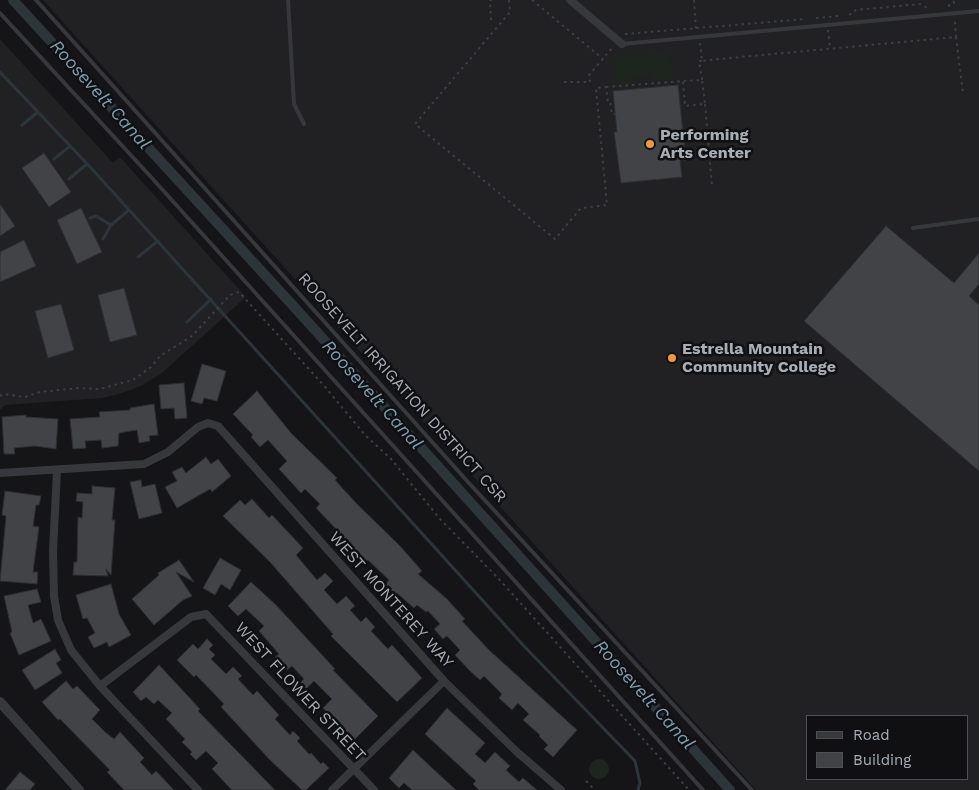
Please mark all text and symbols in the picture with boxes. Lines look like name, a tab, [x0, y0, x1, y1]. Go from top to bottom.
water label: Roosevelt Canal	[45, 36, 155, 154]
place label: Performing Arts Center	[660, 125, 751, 163]
marker: Performing Arts Center	[644, 138, 656, 150]
street label: ROOSEVELT IRRIGATION DISTRICT CSR	[294, 269, 510, 507]
water label: Roosevelt Canal	[317, 336, 427, 454]
place label: Estrella Mountain Community College	[682, 339, 836, 377]
marker: Estrella Mountain Community College	[666, 352, 678, 364]
street label: WEST MONTEREY WAY	[325, 528, 457, 672]
street label: WEST FLOWER STREET	[231, 618, 369, 766]
water label: Roosevelt Canal	[589, 636, 699, 754]
legend	[806, 715, 969, 780]
text: Road	[853, 726, 890, 744]
text: Building	[853, 751, 911, 769]

